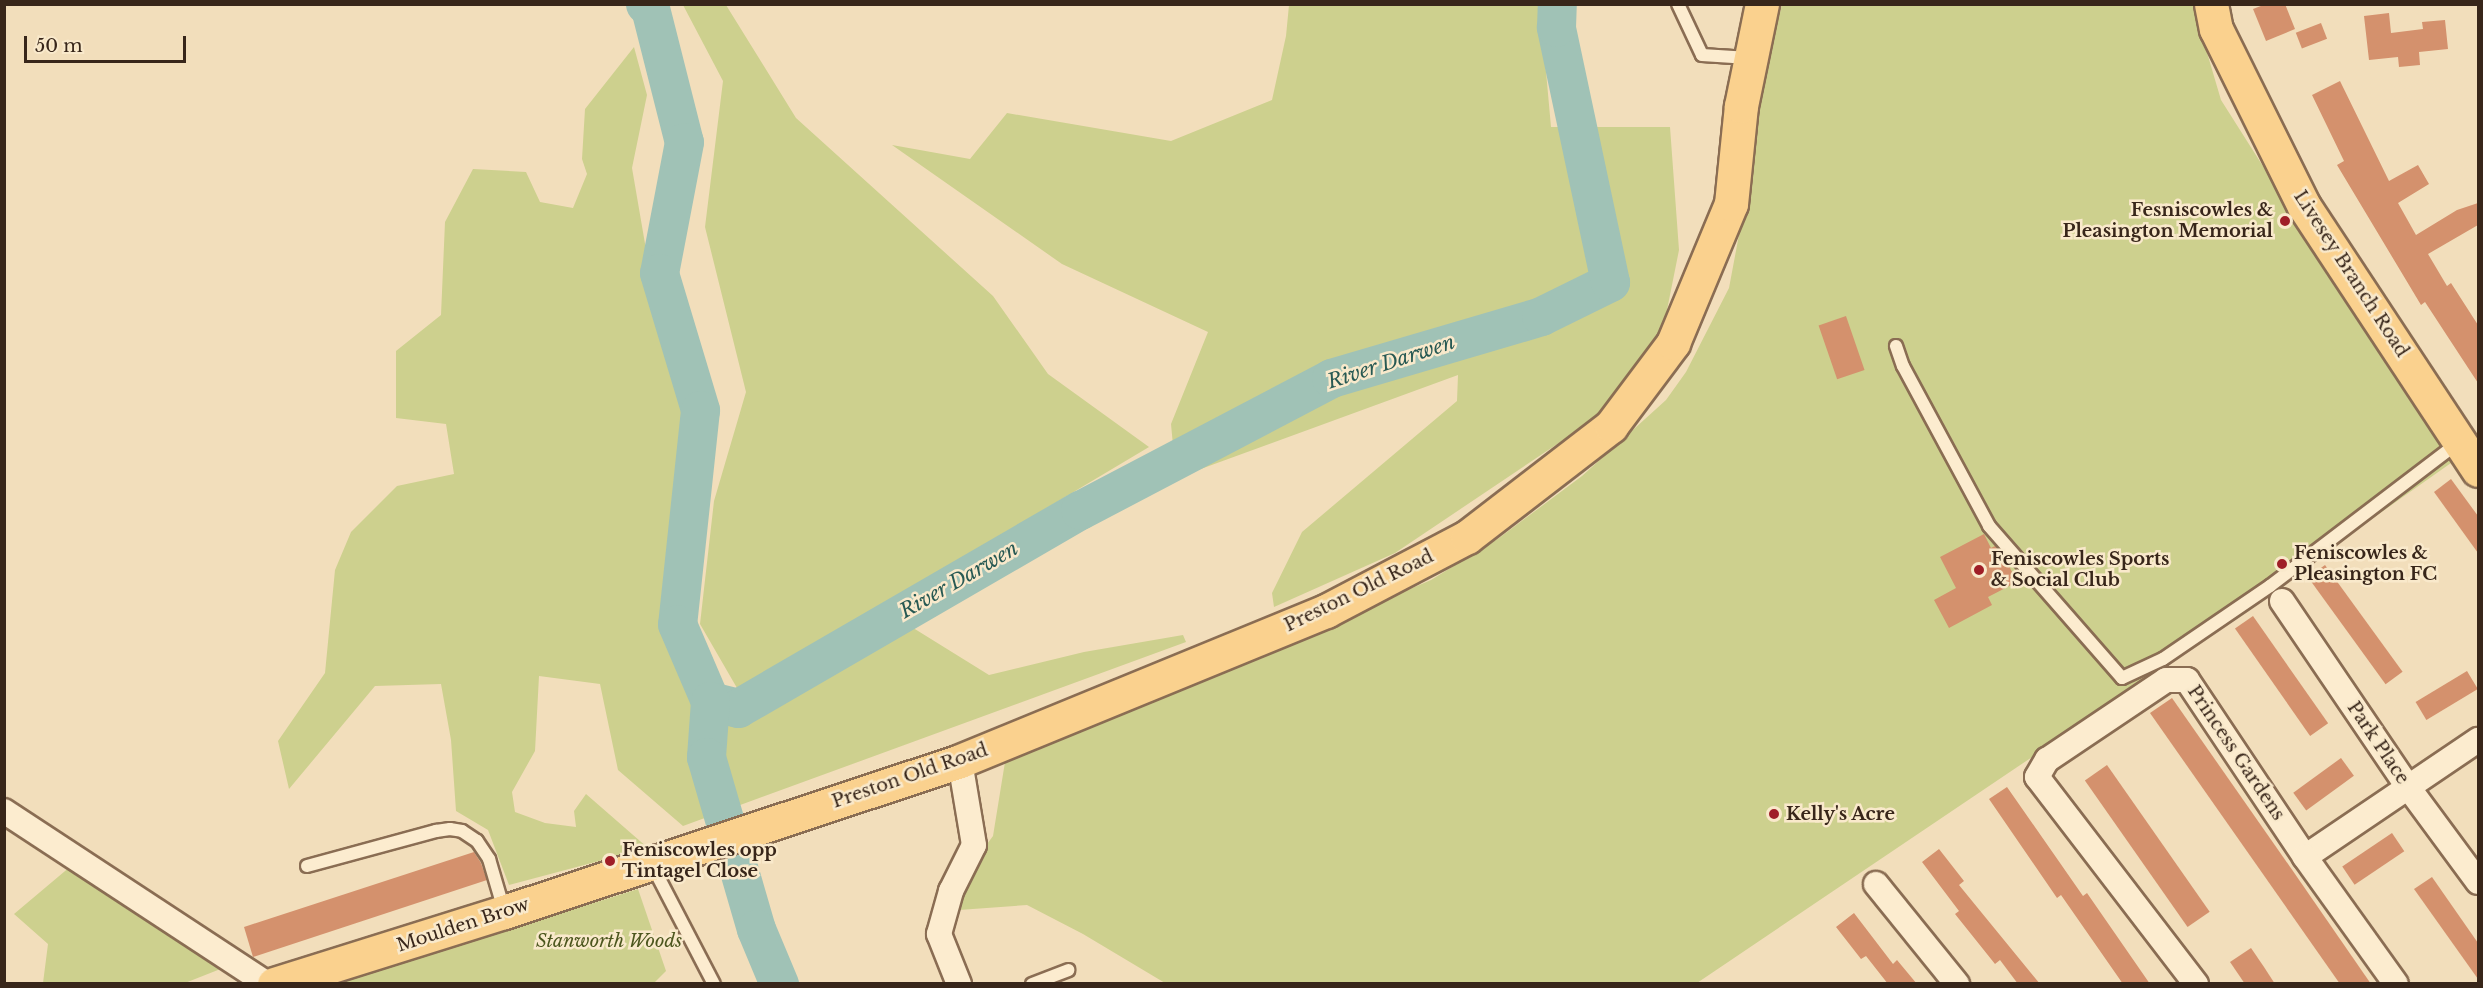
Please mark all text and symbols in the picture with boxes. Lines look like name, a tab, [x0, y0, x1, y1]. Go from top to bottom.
scale bar	[27, 24, 189, 62]
text: 50 m	[35, 35, 83, 57]
street label: Livesey Branch Road	[2289, 186, 2413, 362]
place label: Fesniscowles & Pleasington Memorial	[2063, 200, 2273, 242]
marker: Fesniscowles & Pleasington Memorial	[2278, 214, 2292, 228]
water label: River Darwen	[1324, 330, 1458, 394]
water label: River Darwen	[895, 536, 1023, 624]
place label: Feniscowles & Pleasington FC	[2294, 543, 2437, 586]
street label: Preston Old Road	[1281, 546, 1437, 636]
place label: Feniscowles Sports & Social Club	[1991, 549, 2169, 592]
marker: Feniscowles & Pleasington FC	[2275, 557, 2289, 571]
marker: Feniscowles Sports & Social Club	[1972, 563, 1986, 577]
street label: Princess Gardens	[2183, 681, 2289, 825]
street label: Park Place	[2342, 698, 2414, 788]
street label: Preston Old Road	[829, 739, 991, 813]
place label: Kelly's Acre	[1786, 803, 1896, 825]
marker: Kelly's Acre	[1767, 807, 1781, 821]
place label: Feniscowles opp Tintagel Close	[622, 840, 777, 882]
marker: Feniscowles opp Tintagel Close	[603, 854, 617, 868]
street label: Moulden Brow	[394, 893, 532, 957]
park label: Stanworth Woods	[536, 930, 682, 952]

